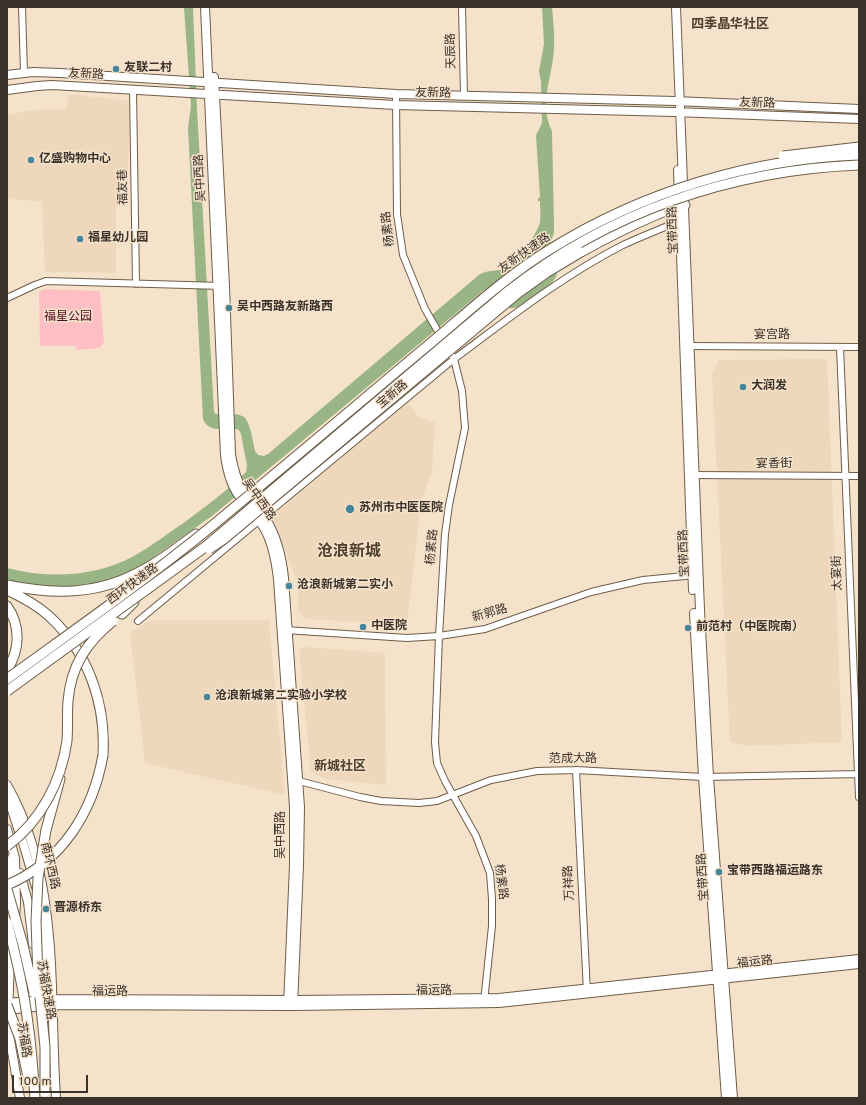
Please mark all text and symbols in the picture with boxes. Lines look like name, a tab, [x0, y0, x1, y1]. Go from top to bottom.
district label: 四季晶华社区	[691, 17, 769, 33]
street label: 天辰路	[444, 33, 460, 69]
place label: 友联二村	[124, 62, 172, 76]
marker: 友联二村	[111, 64, 121, 74]
street label: 友新路	[68, 67, 104, 83]
street label: 友新路	[415, 86, 451, 102]
street label: 友新路	[739, 96, 775, 112]
place label: 亿盛购物中心	[39, 153, 111, 167]
street label: 吴中西路	[193, 154, 209, 202]
marker: 亿盛购物中心	[26, 155, 36, 165]
street label: 福友巷	[116, 169, 132, 205]
street label: 宝带西路	[666, 206, 682, 254]
street label: 杨素路	[380, 210, 398, 248]
street label: 友新快速路	[496, 231, 554, 277]
place label: 福星幼儿园	[88, 232, 148, 246]
marker: 福星幼儿园	[75, 234, 85, 244]
place label: 吴中西路友新路西	[237, 301, 333, 315]
marker: 吴中西路友新路西	[224, 303, 234, 313]
park label: 福星公园	[44, 311, 92, 325]
street label: 宴宫路	[754, 329, 790, 343]
street label: 宝新路	[375, 378, 411, 412]
place label: 大润发	[751, 380, 787, 394]
marker: 大润发	[738, 382, 748, 392]
street label: 宴香街	[756, 458, 792, 472]
street label: 吴中西路	[238, 476, 278, 524]
place label: 苏州市中医医院	[359, 502, 443, 516]
marker: 苏州市中医医院	[344, 503, 356, 515]
street label: 杨素路	[424, 528, 442, 566]
street label: 宝带西路	[677, 529, 693, 577]
district label: 沧浪新城	[317, 543, 381, 563]
street label: 太宴街	[830, 555, 846, 591]
street label: 西环快速路	[104, 562, 162, 608]
place label: 沧浪新城第二实小	[297, 579, 393, 593]
marker: 沧浪新城第二实小	[284, 581, 294, 591]
street label: 新郭路	[471, 602, 509, 626]
place label: 中医院	[371, 620, 407, 634]
place label: 前范村（中医院南）	[696, 621, 804, 635]
marker: 中医院	[358, 622, 368, 632]
marker: 前范村（中医院南）	[683, 623, 693, 633]
place label: 沧浪新城第二实验小学校	[215, 690, 347, 704]
marker: 沧浪新城第二实验小学校	[202, 692, 212, 702]
street label: 范成大路	[549, 753, 597, 767]
district label: 新城社区	[314, 759, 366, 775]
street label: 吴中西路	[275, 811, 289, 859]
street label: 南环西路	[37, 841, 61, 891]
street label: 宝带西路	[695, 853, 713, 901]
street label: 杨素路	[490, 863, 510, 901]
street label: 万祥路	[562, 865, 578, 901]
place label: 宝带西路福运路东	[727, 865, 823, 879]
marker: 宝带西路福运路东	[714, 867, 724, 877]
place label: 晋源桥东	[54, 902, 102, 916]
marker: 晋源桥东	[41, 904, 51, 914]
street label: 福运路	[736, 954, 774, 972]
street label: 苏福快速路	[33, 959, 57, 1021]
street label: 福运路	[416, 985, 452, 999]
street label: 福运路	[92, 986, 128, 1000]
street label: 苏福路	[13, 1021, 33, 1059]
scale bar	[14, 1067, 90, 1093]
text: 100 m	[19, 1074, 52, 1090]

